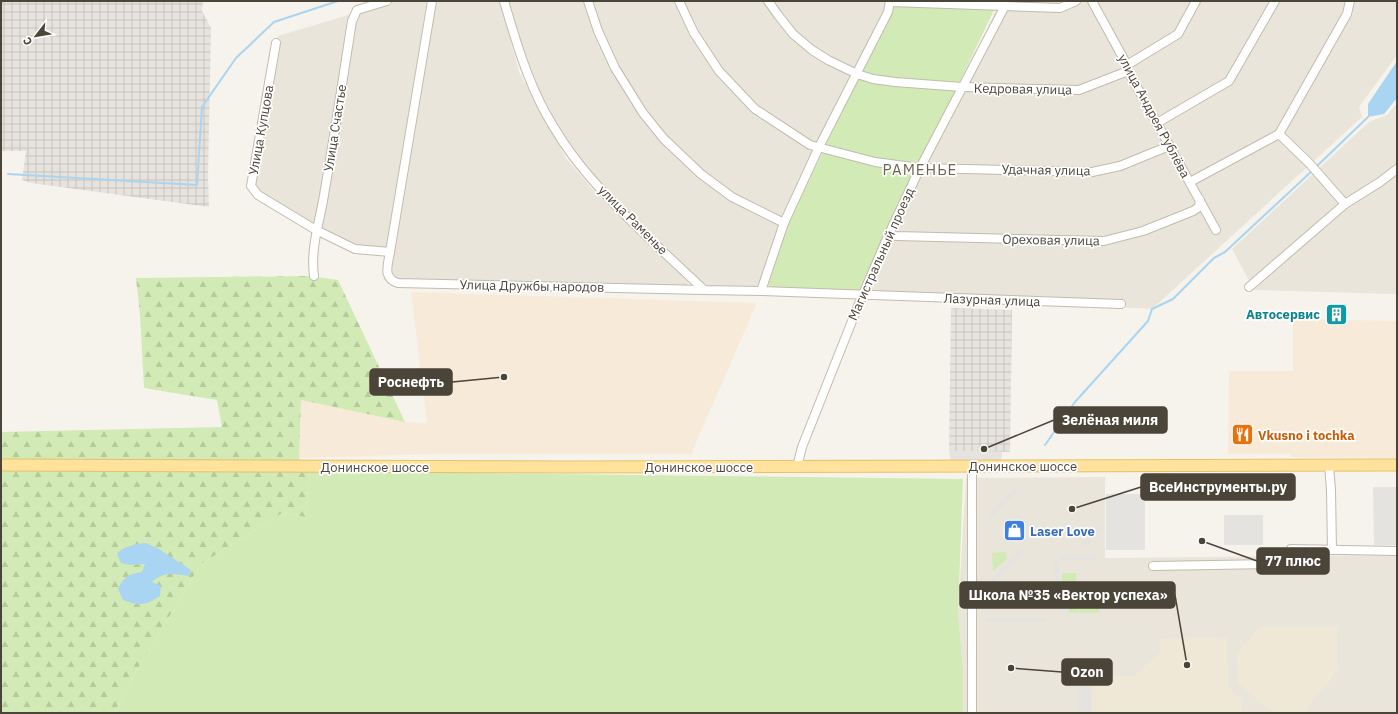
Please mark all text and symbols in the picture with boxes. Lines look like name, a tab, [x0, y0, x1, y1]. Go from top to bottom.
north arrow	[16, 16, 56, 56]
text: С	[20, 34, 35, 48]
street label: улица Андрея Рублёва	[1114, 51, 1194, 181]
street label: Кедровая улица	[974, 80, 1072, 98]
street label: Улица Счастье	[320, 83, 350, 173]
street label: Улица Купцова	[245, 84, 277, 176]
district label: РАМЕНЬЕ	[883, 160, 957, 179]
street label: Удачная улица	[1001, 161, 1091, 179]
street label: улица Раменье	[595, 182, 671, 258]
street label: Магистральный проезд	[844, 185, 918, 323]
street label: Ореховая улица	[1002, 231, 1100, 249]
street label: Улица Дружбы народов	[460, 276, 604, 296]
street label: Лазурная улица	[943, 290, 1041, 310]
building icon: Автосервис	[1323, 301, 1349, 327]
place label: Автосервис	[1246, 306, 1320, 323]
callout: Роснефть	[370, 369, 452, 395]
text: Роснефть	[378, 373, 444, 391]
callout: Зелёная миля	[1054, 407, 1167, 433]
text: Зелёная миля	[1062, 411, 1158, 429]
restaurant icon: Vkusno i tochka	[1229, 422, 1255, 448]
place label: Vkusno i tochka	[1258, 427, 1355, 444]
street label: Донинское шоссе	[969, 458, 1077, 475]
street label: Донинское шоссе	[321, 459, 429, 476]
street label: Донинское шоссе	[645, 459, 753, 476]
callout: ВсеИнструменты.ру	[1141, 474, 1295, 500]
text: ВсеИнструменты.ру	[1149, 478, 1288, 496]
shop icon: Laser Love	[1002, 518, 1028, 544]
place label: Laser Love	[1030, 523, 1095, 540]
callout: 77 плюс	[1257, 548, 1329, 574]
text: 77 плюс	[1265, 552, 1321, 570]
callout: Школа №35 «Вектор успеха»	[960, 582, 1175, 608]
text: Школа №35 «Вектор успеха»	[968, 586, 1168, 604]
callout: Ozon	[1062, 659, 1112, 685]
text: Ozon	[1070, 663, 1104, 681]

